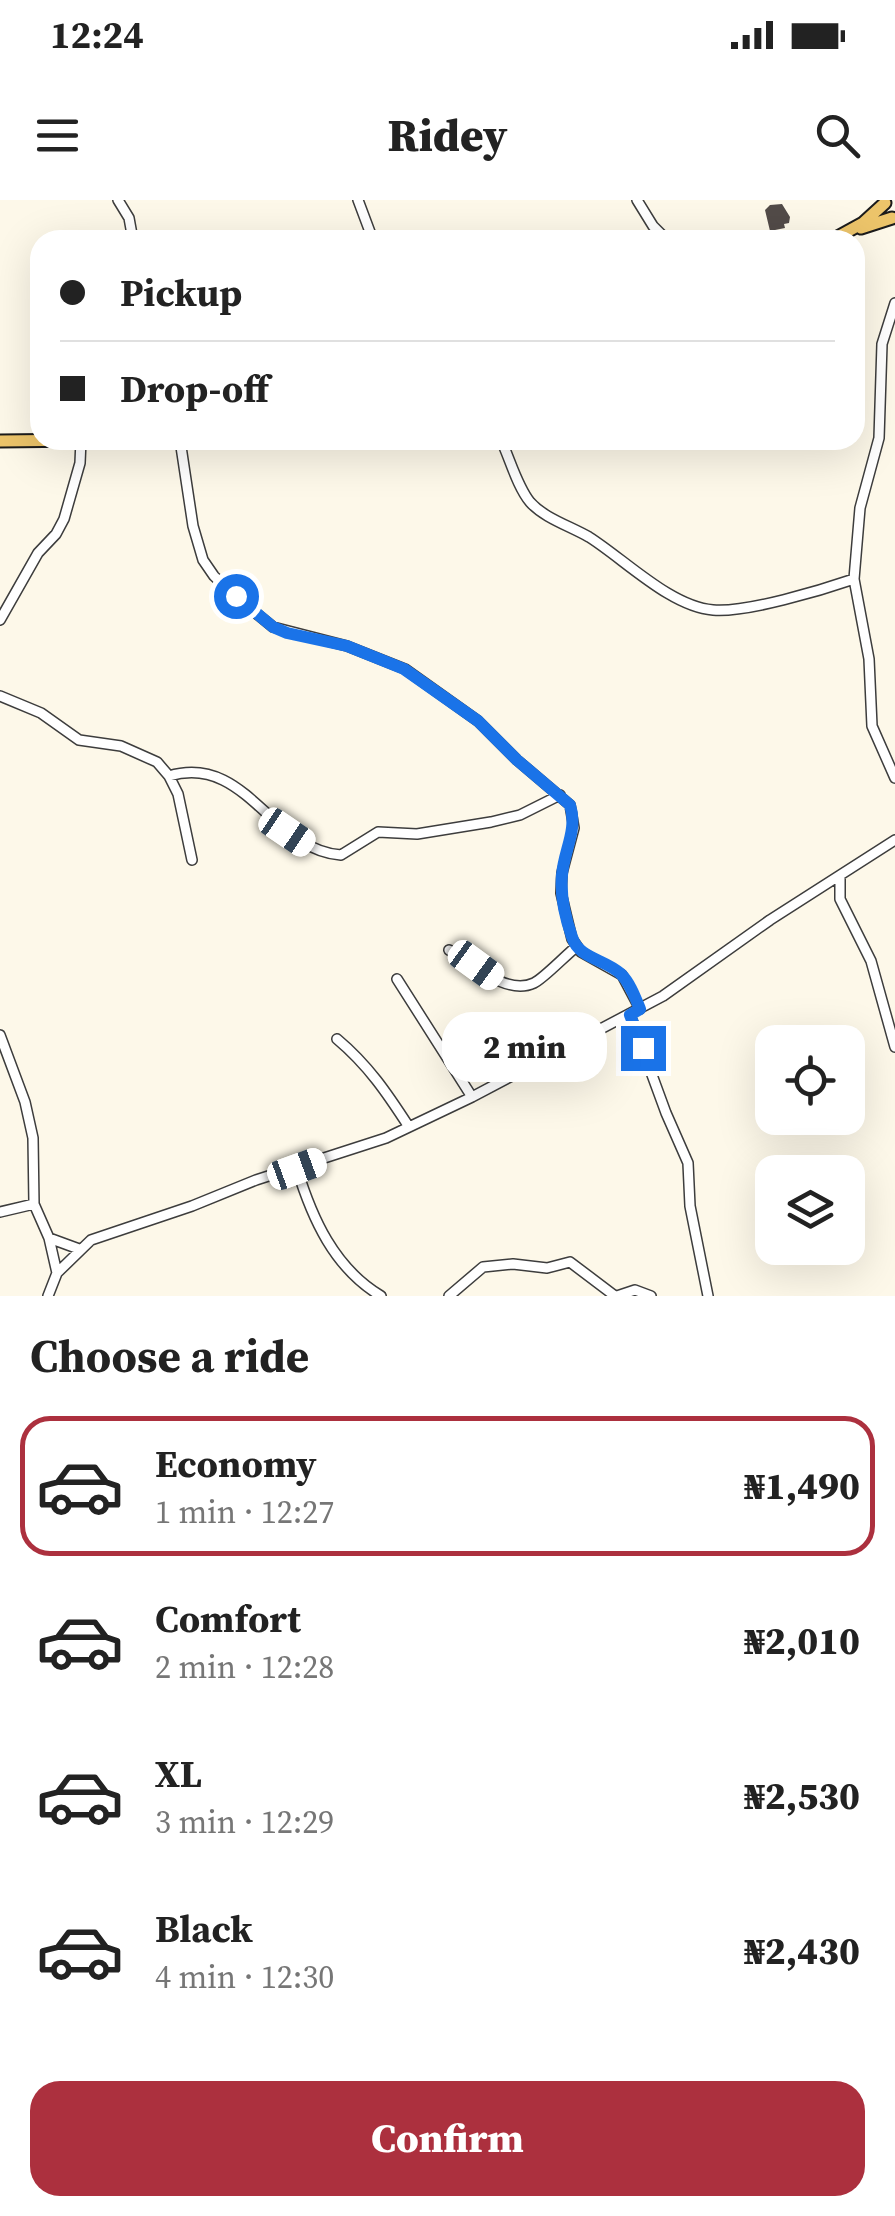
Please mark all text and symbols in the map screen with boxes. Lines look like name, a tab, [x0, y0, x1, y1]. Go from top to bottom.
text: 12:24	[50, 9, 144, 61]
text: Ridey	[388, 104, 507, 166]
icon: menu	[30, 108, 85, 163]
icon: search	[810, 108, 865, 163]
text: Pickup	[120, 267, 242, 319]
text: Drop-off	[120, 363, 269, 415]
route start	[214, 574, 259, 619]
car	[254, 803, 320, 861]
car	[443, 935, 509, 995]
callout: 2 min	[443, 1013, 608, 1083]
text: 2 min	[483, 1025, 566, 1069]
map controls	[755, 1025, 865, 1265]
button: locate	[755, 1025, 865, 1135]
route end	[621, 1026, 666, 1071]
car	[264, 1145, 330, 1193]
button: layers	[755, 1155, 865, 1265]
text: Choose a ride	[30, 1325, 309, 1387]
text: Economy	[155, 1438, 317, 1490]
icon: car	[35, 1441, 125, 1531]
text: ₦1,490	[744, 1460, 860, 1512]
text: 1 min · 12:27	[155, 1490, 334, 1534]
text: Comfort	[155, 1593, 301, 1645]
icon: car	[35, 1596, 125, 1686]
text: ₦2,010	[744, 1615, 860, 1667]
text: 2 min · 12:28	[155, 1645, 334, 1689]
text: XL	[155, 1748, 202, 1800]
icon: car	[35, 1751, 125, 1841]
text: ₦2,530	[744, 1770, 860, 1822]
text: 3 min · 12:29	[155, 1800, 334, 1844]
text: Black	[155, 1903, 253, 1955]
icon: car	[35, 1906, 125, 1996]
text: ₦2,430	[744, 1925, 860, 1977]
text: 4 min · 12:30	[155, 1955, 334, 1999]
button: Confirm	[30, 2081, 865, 2196]

